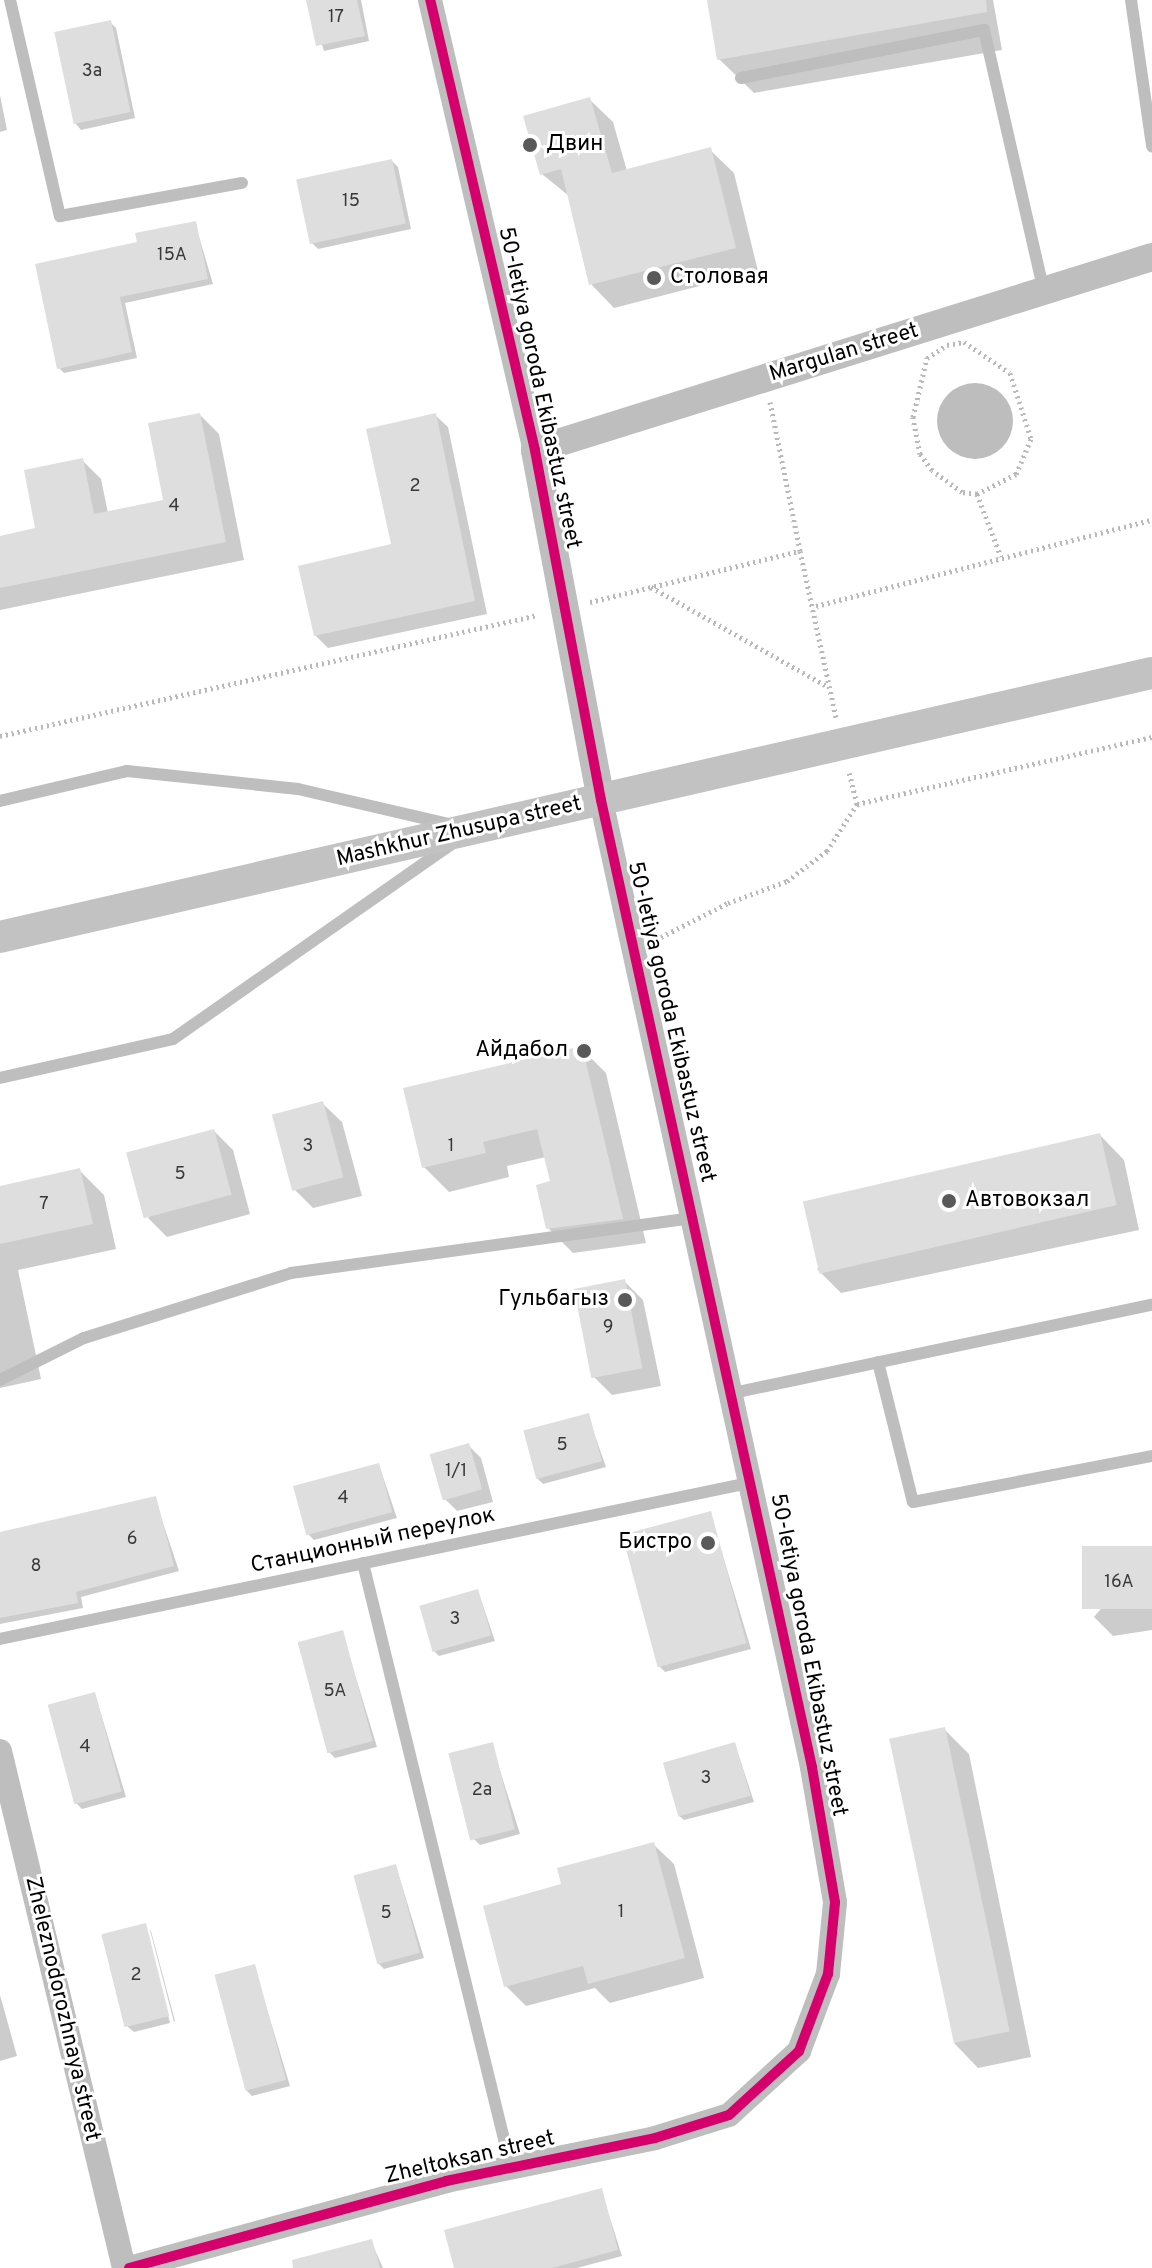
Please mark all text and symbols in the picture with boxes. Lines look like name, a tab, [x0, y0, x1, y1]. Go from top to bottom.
house number: 17	[328, 7, 344, 29]
house number: 3а	[82, 61, 102, 83]
place label: Двин	[546, 132, 603, 158]
marker: Двин	[521, 136, 539, 154]
house number: 15	[342, 191, 360, 213]
street label: 50-letiya goroda Ekibastuz street	[492, 225, 586, 551]
house number: 15А	[157, 245, 187, 267]
place label: Столовая	[670, 265, 769, 291]
marker: Столовая	[645, 269, 663, 287]
street label: Margulan street	[766, 318, 922, 388]
house number: 2	[409, 476, 421, 498]
house number: 4	[168, 496, 180, 518]
street label: Mashkhur Zhusupa street	[334, 791, 584, 873]
street label: 50-letiya goroda Ekibastuz street	[621, 859, 721, 1185]
place label: Айдабол	[475, 1038, 568, 1064]
marker: Айдабол	[575, 1042, 593, 1060]
house number: 3	[303, 1136, 313, 1158]
house number: 1	[448, 1136, 454, 1158]
house number: 5	[174, 1164, 186, 1186]
place label: Автовокзал	[965, 1188, 1089, 1214]
marker: Автовокзал	[940, 1192, 958, 1210]
house number: 7	[39, 1194, 49, 1216]
place label: Гульбагыз	[498, 1287, 609, 1313]
marker: Гульбагыз	[616, 1291, 634, 1309]
house number: 9	[603, 1317, 613, 1339]
house number: 5	[556, 1435, 568, 1457]
house number: 1/1	[445, 1461, 467, 1483]
house number: 4	[337, 1488, 349, 1510]
street label: 50-letiya goroda Ekibastuz street	[764, 1491, 852, 1819]
street label: Станционный переулок	[248, 1502, 498, 1580]
house number: 6	[127, 1529, 137, 1551]
place label: Бистро	[618, 1530, 692, 1556]
marker: Бистро	[699, 1534, 717, 1552]
house number: 8	[31, 1556, 41, 1578]
house number: 16А	[1104, 1572, 1134, 1594]
house number: 3	[450, 1609, 460, 1631]
house number: 5А	[323, 1681, 347, 1703]
house number: 4	[79, 1737, 91, 1759]
house number: 3	[701, 1768, 711, 1790]
house number: 2а	[472, 1780, 492, 1802]
street label: Zheleznodorozhnaya street	[19, 1874, 105, 2144]
house number: 1	[618, 1902, 624, 1924]
house number: 5	[380, 1903, 392, 1925]
house number: 2	[130, 1965, 142, 1987]
street label: Zheltoksan street	[383, 2126, 557, 2190]

